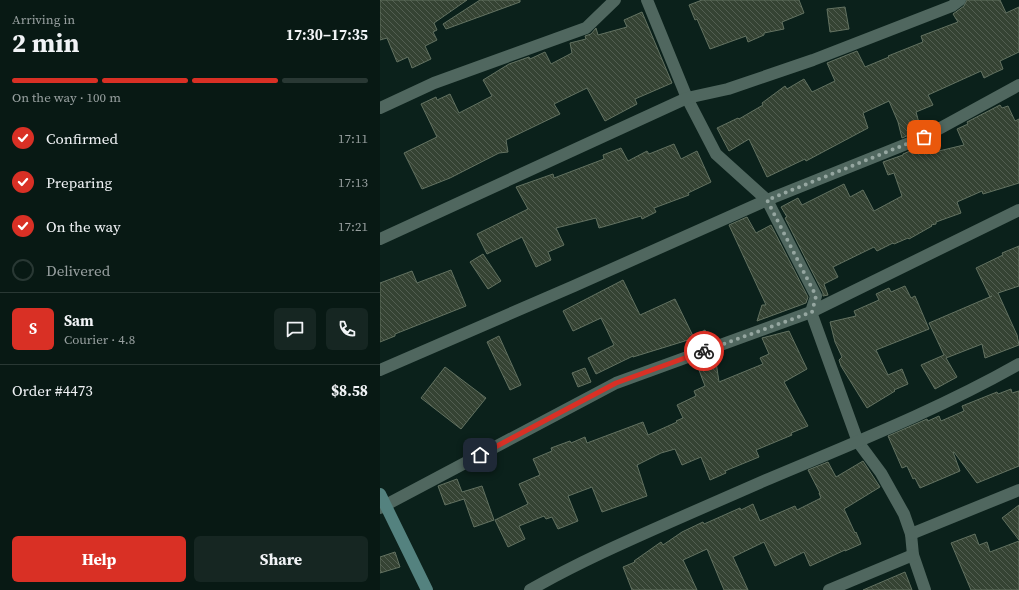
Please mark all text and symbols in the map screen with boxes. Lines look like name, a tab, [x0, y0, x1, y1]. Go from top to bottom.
text: Arriving in	[12, 11, 75, 28]
text: 17:30–17:35	[286, 24, 368, 45]
text: 2 min	[12, 25, 79, 61]
text: On the way · 100 m	[12, 89, 121, 106]
pin	[907, 120, 941, 154]
icon: bag	[913, 126, 935, 148]
icon: check	[12, 127, 34, 149]
text: Confirmed	[46, 128, 118, 149]
text: 17:11	[338, 130, 368, 147]
icon: check	[12, 171, 34, 193]
text: Preparing	[46, 172, 112, 193]
text: 17:13	[338, 174, 368, 191]
icon: check	[12, 215, 34, 237]
text: On the way	[46, 216, 121, 237]
text: 17:21	[338, 218, 368, 235]
text: Delivered	[46, 260, 110, 281]
button: chat	[274, 308, 316, 350]
button: phone	[326, 308, 368, 350]
text: Sam	[64, 310, 94, 331]
text: S	[29, 318, 37, 339]
text: Courier · 4.8	[64, 331, 135, 348]
courier	[684, 331, 724, 371]
icon: bike	[693, 340, 715, 362]
text: Order #4473	[12, 380, 93, 401]
text: $8.58	[331, 380, 368, 401]
pin	[463, 438, 497, 472]
icon: home	[469, 444, 491, 466]
button: Help	[12, 536, 186, 582]
button: Share	[194, 536, 368, 582]

